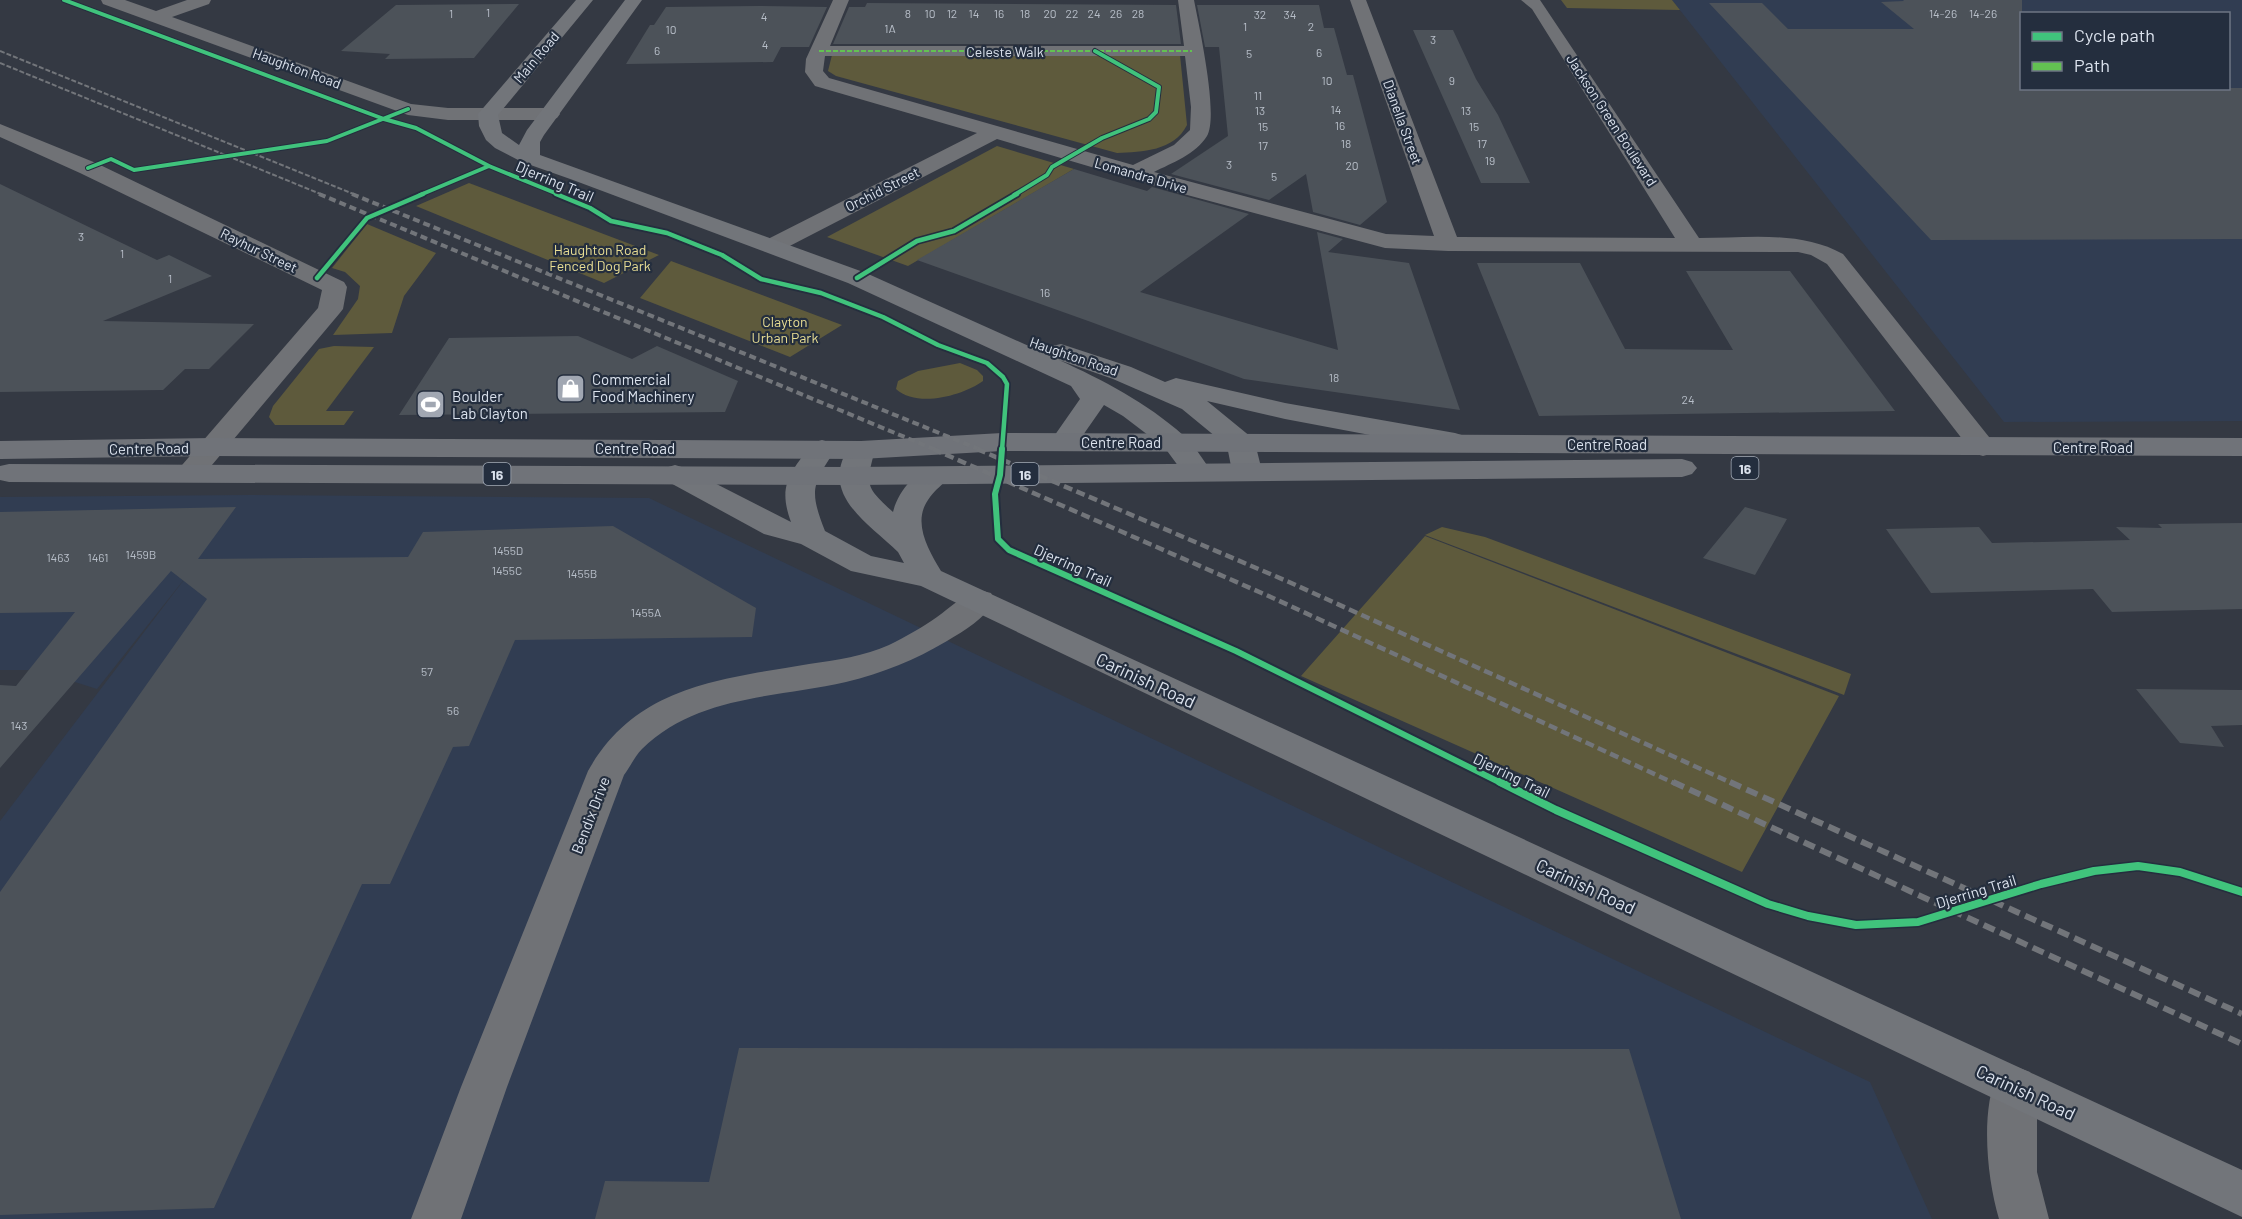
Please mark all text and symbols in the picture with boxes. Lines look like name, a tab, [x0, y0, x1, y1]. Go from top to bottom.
house number: 1	[486, 5, 490, 19]
house number: 1	[449, 6, 453, 20]
house number: 8	[905, 6, 911, 20]
house number: 10	[925, 6, 935, 20]
house number: 12	[947, 6, 957, 20]
house number: 14	[969, 6, 979, 20]
house number: 16	[994, 6, 1004, 20]
house number: 18	[1020, 6, 1030, 20]
house number: 20	[1043, 6, 1057, 20]
house number: 22	[1066, 6, 1078, 20]
house number: 24	[1087, 6, 1101, 20]
house number: 26	[1110, 6, 1122, 20]
house number: 28	[1132, 6, 1144, 20]
house number: 14-26	[1929, 6, 1957, 20]
house number: 14-26	[1969, 6, 1997, 20]
house number: 32	[1254, 7, 1266, 21]
house number: 34	[1284, 7, 1296, 21]
house number: 4	[761, 9, 767, 23]
legend	[2020, 12, 2230, 90]
house number: 1	[1243, 19, 1247, 33]
house number: 2	[1308, 19, 1314, 33]
house number: 1A	[884, 21, 896, 35]
house number: 10	[666, 22, 676, 36]
text: Cycle path	[2074, 24, 2155, 46]
street label: Main Road	[510, 28, 562, 86]
house number: 3	[1430, 32, 1436, 46]
house number: 4	[762, 37, 768, 51]
house number: 6	[654, 43, 660, 57]
street label: Celeste Walk	[966, 43, 1044, 60]
street label: Haughton Road	[251, 44, 343, 92]
house number: 6	[1316, 45, 1322, 59]
house number: 5	[1246, 46, 1252, 60]
street label: Jackson Green Boulevard	[1563, 51, 1661, 189]
text: Path	[2074, 54, 2110, 76]
house number: 10	[1322, 73, 1332, 87]
house number: 9	[1449, 73, 1455, 87]
street label: Dianella Street	[1380, 77, 1426, 167]
house number: 11	[1254, 88, 1262, 102]
house number: 14	[1331, 102, 1341, 116]
house number: 13	[1255, 103, 1265, 117]
house number: 13	[1461, 103, 1471, 117]
house number: 16	[1335, 118, 1345, 132]
house number: 15	[1258, 119, 1268, 133]
house number: 15	[1469, 119, 1479, 133]
house number: 18	[1341, 136, 1351, 150]
house number: 17	[1477, 136, 1487, 150]
house number: 17	[1258, 138, 1268, 152]
house number: 19	[1485, 153, 1495, 167]
street label: Lomandra Drive	[1093, 154, 1189, 196]
street label: Djerring Trail	[513, 157, 597, 205]
house number: 3	[1226, 157, 1232, 171]
house number: 20	[1345, 158, 1359, 172]
street label: Orchid Street	[842, 163, 922, 215]
house number: 5	[1271, 169, 1277, 183]
street label: Rayhur Street	[218, 224, 300, 276]
house number: 3	[78, 229, 84, 243]
park label: Haughton Road Fenced Dog Park	[549, 241, 651, 274]
house number: 1	[120, 246, 124, 260]
house number: 1	[168, 271, 172, 285]
house number: 16	[1040, 285, 1050, 299]
park label: Clayton Urban Park	[752, 313, 818, 346]
street label: Haughton Road	[1027, 333, 1121, 379]
place label: Commercial Food Machinery	[592, 370, 694, 405]
house number: 18	[1329, 370, 1339, 384]
shop icon: Commercial Food Machinery	[555, 372, 587, 404]
place label: Boulder Lab Clayton	[452, 387, 528, 422]
sports icon: Boulder Lab Clayton	[415, 389, 447, 421]
house number: 24	[1681, 392, 1695, 406]
street label: Centre Road	[1081, 433, 1161, 451]
street label: Centre Road	[1567, 435, 1647, 453]
street label: Centre Road	[109, 438, 189, 458]
street label: Centre Road	[2053, 438, 2133, 456]
street label: Centre Road	[595, 439, 675, 457]
road number: 16	[1732, 457, 1758, 479]
road number: 16	[484, 463, 510, 485]
road number: 16	[1012, 463, 1038, 485]
street label: Djerring Trail	[1031, 540, 1115, 590]
house number: 1455D	[493, 543, 523, 557]
house number: 1459B	[126, 547, 156, 561]
house number: 1463	[46, 550, 70, 564]
house number: 1461	[88, 550, 108, 564]
house number: 1455C	[492, 563, 522, 577]
house number: 1455B	[567, 566, 597, 580]
house number: 1455A	[631, 605, 661, 619]
street label: Carinish Road	[1093, 647, 1199, 713]
house number: 57	[421, 664, 433, 678]
house number: 56	[447, 703, 459, 717]
house number: 143	[11, 718, 28, 732]
street label: Djerring Trail	[1471, 749, 1553, 801]
street label: Bendix Drive	[567, 774, 613, 856]
street label: Carinish Road	[1533, 853, 1639, 919]
street label: Djerring Trail	[1934, 870, 2018, 912]
street label: Carinish Road	[1973, 1059, 2079, 1125]

